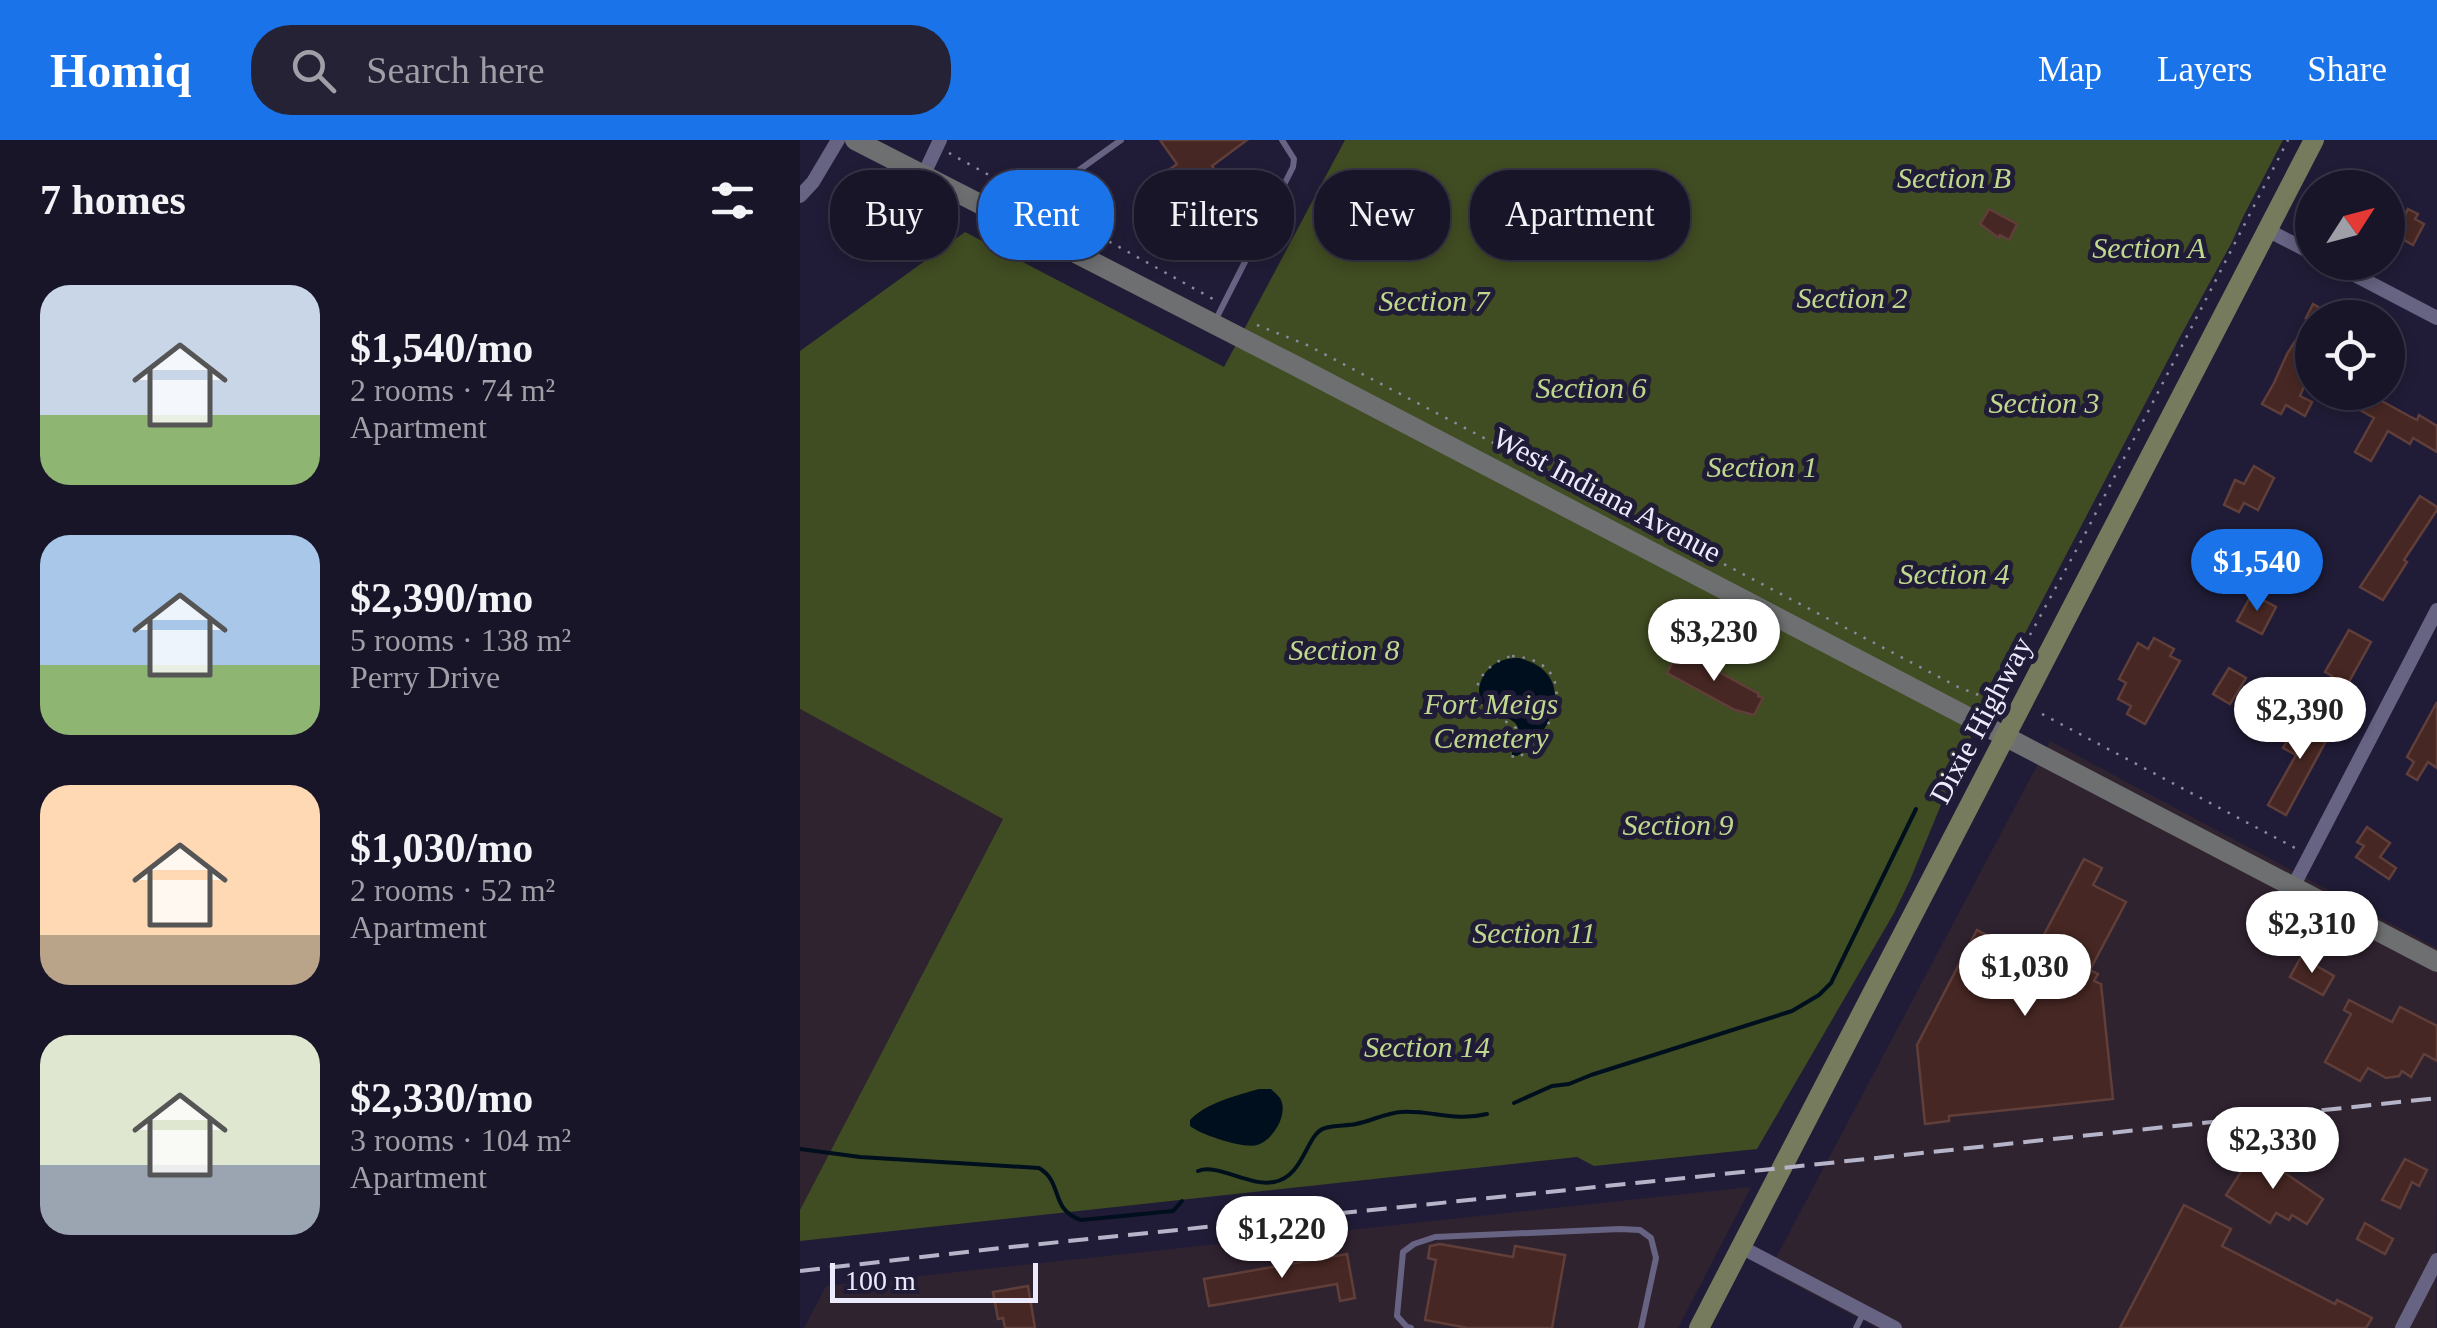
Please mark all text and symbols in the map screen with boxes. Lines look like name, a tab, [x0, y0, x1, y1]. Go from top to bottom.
search box	[251, 25, 951, 115]
icon: search	[286, 43, 341, 98]
text: Homiq	[50, 44, 191, 97]
text: Search here	[366, 49, 545, 91]
text: Map	[2038, 50, 2102, 89]
text: Layers	[2157, 50, 2252, 89]
text: Share	[2307, 50, 2387, 89]
park label: Section B	[1897, 161, 2011, 194]
chip: Buy	[830, 170, 958, 260]
chip: Rent	[978, 170, 1114, 260]
chip: Filters	[1134, 170, 1294, 260]
chip: New	[1314, 170, 1450, 260]
chip: Apartment	[1470, 170, 1690, 260]
north arrow	[2295, 170, 2405, 280]
map controls	[2295, 170, 2405, 410]
icon: filters	[705, 173, 760, 228]
text: 7 homes	[40, 177, 186, 223]
park label: Section A	[2092, 231, 2206, 264]
park label: Section 2	[1797, 281, 1907, 314]
park label: Section 7	[1379, 284, 1491, 317]
button: locate	[2295, 300, 2405, 410]
icon: home	[120, 325, 240, 445]
text: $1,540/mo	[350, 325, 533, 371]
park label: Section 6	[1536, 371, 1646, 404]
text: 2 rooms · 74 m²	[350, 372, 555, 408]
park label: Section 3	[1989, 386, 2099, 419]
text: Apartment	[350, 409, 487, 445]
street label: West Indiana Avenue	[1488, 420, 1727, 569]
park label: Section 1	[1707, 450, 1817, 483]
pin: $1,540	[2176, 529, 2338, 614]
text: $1,540	[2213, 543, 2301, 579]
park label: Section 4	[1899, 557, 2009, 590]
icon: home	[120, 575, 240, 695]
text: $2,390/mo	[350, 575, 533, 621]
pin: $3,230	[1633, 599, 1795, 684]
text: $3,230	[1670, 613, 1758, 649]
text: 5 rooms · 138 m²	[350, 622, 571, 658]
street label: Dixie Highway	[1923, 631, 2038, 809]
park label: Section 8	[1289, 633, 1399, 666]
text: Perry Drive	[350, 659, 500, 695]
pin: $2,390	[2219, 677, 2381, 762]
park label: Fort Meigs Cemetery	[1423, 687, 1558, 754]
text: $2,390	[2256, 691, 2344, 727]
park label: Section 9	[1623, 808, 1733, 841]
icon: home	[120, 825, 240, 945]
text: $1,030/mo	[350, 825, 533, 871]
text: 2 rooms · 52 m²	[350, 872, 555, 908]
pin: $2,310	[2231, 891, 2393, 976]
text: $2,310	[2268, 905, 2356, 941]
text: Apartment	[350, 909, 487, 945]
park label: Section 11	[1472, 916, 1596, 949]
pin: $1,030	[1944, 934, 2106, 1019]
text: $1,030	[1981, 948, 2069, 984]
park label: Section 14	[1364, 1030, 1490, 1063]
icon: home	[120, 1075, 240, 1195]
text: $2,330/mo	[350, 1075, 533, 1121]
pin: $2,330	[2192, 1107, 2354, 1192]
text: $2,330	[2229, 1121, 2317, 1157]
text: 3 rooms · 104 m²	[350, 1122, 571, 1158]
text: Apartment	[350, 1159, 487, 1195]
pin: $1,220	[1201, 1196, 1363, 1281]
text: $1,220	[1238, 1210, 1326, 1246]
scale bar	[830, 1258, 1038, 1302]
text: 100 m	[845, 1265, 916, 1296]

